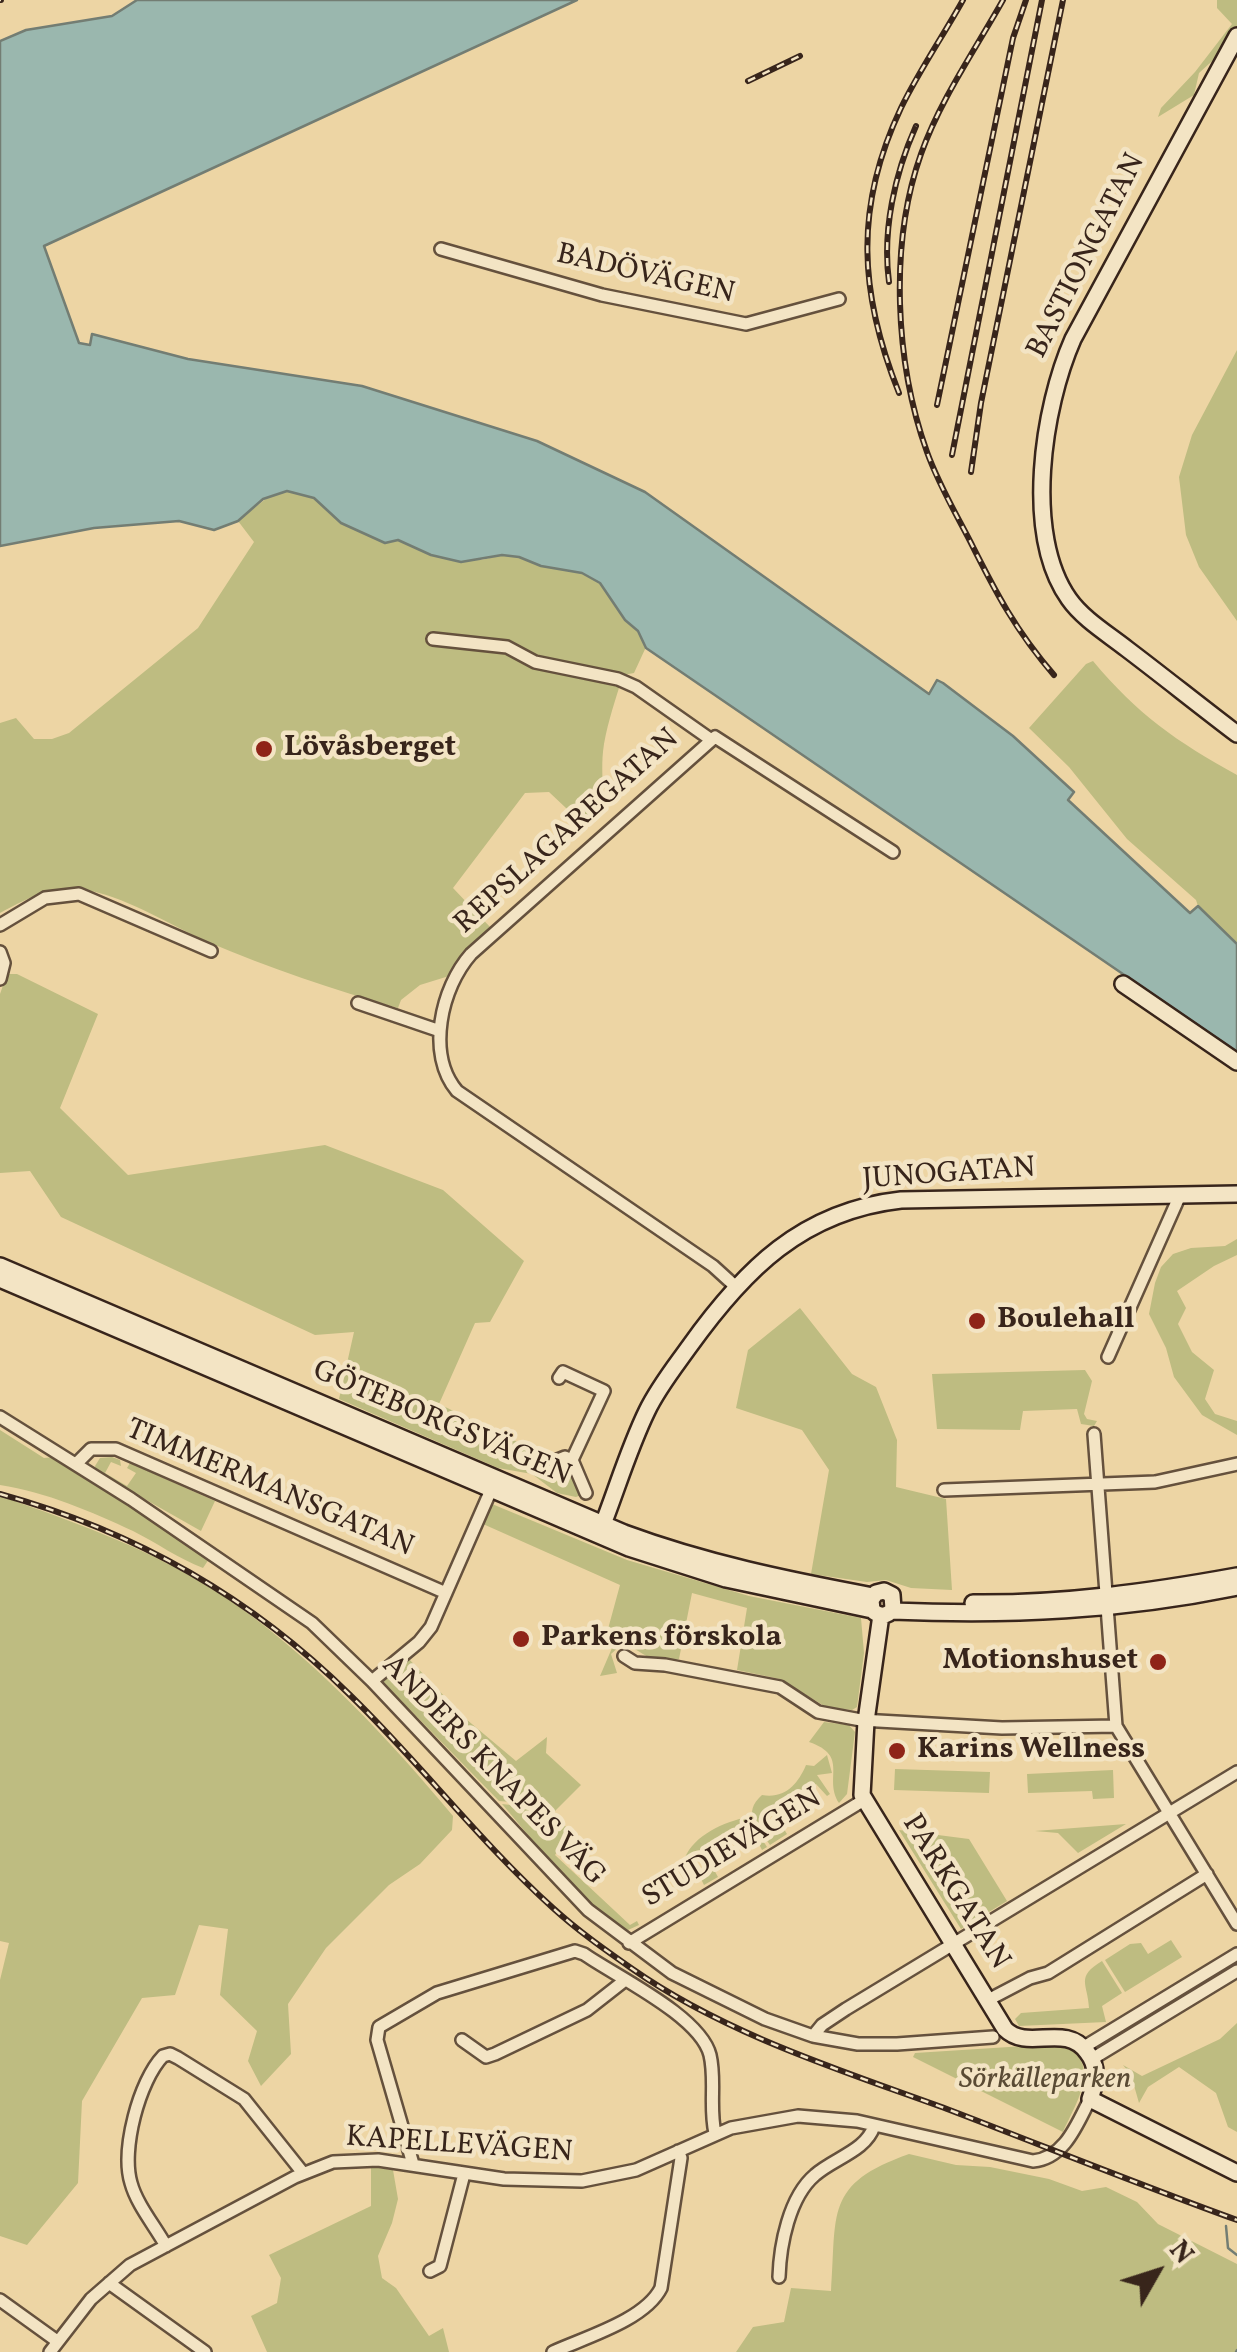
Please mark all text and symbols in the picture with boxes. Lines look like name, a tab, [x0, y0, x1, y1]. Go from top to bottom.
street label: BASTIONGATAN	[1021, 149, 1155, 365]
street label: BADÖVÄGEN	[553, 238, 737, 314]
street label: REPSLAGAREGATAN	[448, 723, 688, 943]
place label: Lövåsberget	[284, 731, 456, 767]
marker: Lövåsberget	[253, 738, 275, 760]
street label: JUNOGATAN	[861, 1152, 1037, 1200]
place label: Boulehall	[997, 1303, 1134, 1339]
marker: Boulehall	[966, 1310, 988, 1332]
street label: GÖTEBORGSVÄGEN	[307, 1354, 575, 1496]
street label: TIMMERMANSGATAN	[120, 1413, 418, 1567]
place label: Parkens förskola	[541, 1621, 782, 1657]
marker: Parkens förskola	[510, 1628, 532, 1650]
place label: Motionshuset	[942, 1644, 1138, 1680]
street label: ANDERS KNAPES VÄG	[373, 1649, 611, 1895]
marker: Motionshuset	[1147, 1651, 1169, 1673]
place label: Karins Wellness	[917, 1733, 1145, 1769]
marker: Karins Wellness	[886, 1740, 908, 1762]
street label: STUDIEVÄGEN	[637, 1782, 829, 1918]
street label: PARKGATAN	[892, 1809, 1016, 1977]
park label: Sörkälleparken	[959, 2063, 1131, 2099]
street label: KAPELLEVÄGEN	[344, 2121, 574, 2173]
north arrow	[1107, 2222, 1207, 2322]
text: N	[1159, 2233, 1202, 2273]

